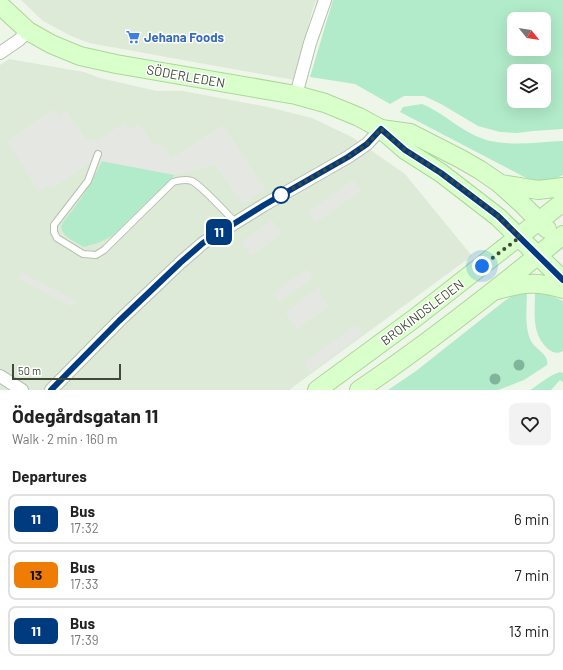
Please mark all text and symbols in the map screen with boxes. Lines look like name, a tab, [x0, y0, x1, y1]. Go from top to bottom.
north arrow	[507, 12, 551, 56]
map controls	[507, 12, 551, 108]
supermarket icon: Jehana Foods	[125, 29, 141, 45]
place label: Jehana Foods	[144, 29, 225, 45]
street label: SÖDERLEDEN	[145, 61, 227, 91]
button: layers	[507, 64, 551, 108]
unlabelled marker	[272, 186, 290, 204]
line badge: 11	[201, 219, 237, 245]
text: 11	[214, 223, 224, 240]
your location	[472, 256, 492, 276]
street label: BROKINDSLEDEN	[377, 276, 467, 348]
scale bar	[12, 362, 121, 381]
text: 50 m	[18, 364, 41, 377]
button: heart	[509, 403, 551, 445]
text: Ödegårdsgatan 11	[12, 404, 158, 427]
text: Walk · 2 min · 160 m	[12, 431, 117, 447]
text: Departures	[12, 467, 87, 485]
text: Bus	[70, 502, 95, 520]
text: 11	[31, 510, 41, 527]
text: 6 min	[514, 510, 549, 528]
text: 17:32	[70, 520, 99, 536]
text: Bus	[70, 558, 95, 576]
text: 13	[30, 566, 42, 583]
text: 7 min	[515, 566, 549, 584]
text: 17:33	[70, 576, 99, 592]
text: Bus	[70, 614, 95, 632]
text: 11	[31, 622, 41, 639]
text: 13 min	[509, 622, 549, 640]
text: 17:39	[70, 632, 99, 648]

